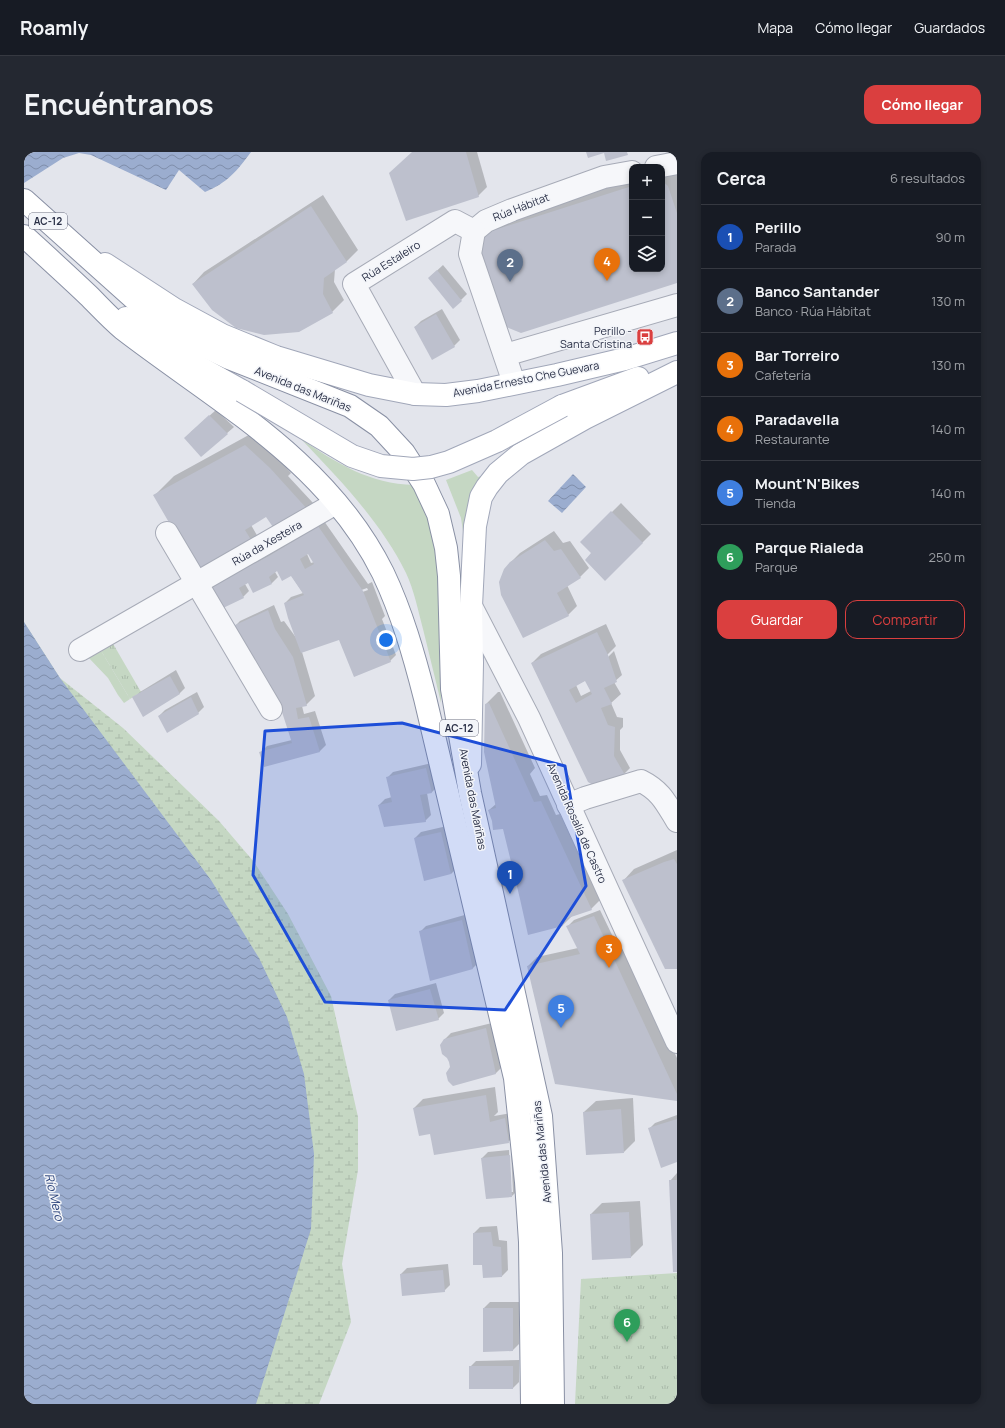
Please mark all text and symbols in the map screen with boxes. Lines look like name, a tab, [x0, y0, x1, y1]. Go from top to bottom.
text: Roamly	[20, 15, 88, 41]
text: Mapa	[758, 18, 793, 37]
text: Cómo llegar	[815, 18, 892, 37]
text: Guardados	[914, 18, 985, 37]
text: Encuéntranos	[24, 85, 214, 123]
button: Cómo llegar	[864, 85, 981, 124]
map controls	[629, 164, 665, 272]
button: +	[629, 164, 665, 200]
text: Cerca	[717, 167, 766, 190]
text: 6 resultados	[890, 169, 965, 187]
street label: Rúa Hábitat	[490, 189, 551, 224]
button: −	[629, 200, 665, 236]
road number: AC-12	[29, 213, 67, 229]
text: Perillo	[755, 217, 801, 238]
text: 1	[727, 228, 733, 246]
text: 90 m	[935, 228, 965, 246]
street label: Rúa Estaleiro	[359, 236, 423, 284]
button: layers	[629, 236, 665, 272]
text: Parada	[755, 238, 796, 256]
pin: 4	[594, 248, 620, 281]
pin: 2	[497, 249, 523, 282]
text: Banco Santander	[755, 281, 880, 302]
text: 2	[726, 292, 734, 310]
text: 130 m	[931, 292, 965, 310]
text: Banco · Rúa Hábitat	[755, 302, 871, 320]
place label: Perillo - Santa Cristina	[560, 323, 632, 351]
bus stop icon: Perillo - Santa Cristina	[635, 327, 655, 347]
text: Bar Torreiro	[755, 345, 839, 366]
text: 3	[726, 356, 734, 374]
text: 130 m	[931, 356, 965, 374]
street label: Avenida Ernesto Che Guevara	[451, 357, 600, 400]
street label: Avenida das Mariñas	[253, 362, 354, 415]
text: Cafetería	[755, 366, 811, 384]
text: Paradavella	[755, 409, 839, 430]
text: 4	[726, 420, 734, 438]
text: 140 m	[931, 420, 965, 438]
text: Restaurante	[755, 430, 830, 448]
text: Mount'N'Bikes	[755, 473, 860, 494]
text: 5	[726, 484, 734, 502]
text: 140 m	[931, 484, 965, 502]
text: Tienda	[755, 494, 796, 512]
street label: Rúa da Xesteira	[229, 516, 304, 569]
text: Parque Rialeda	[755, 537, 864, 558]
text: 6	[726, 548, 734, 566]
text: 250 m	[929, 548, 965, 566]
text: Parque	[755, 558, 797, 576]
button: Guardar	[717, 600, 837, 639]
button: Compartir	[845, 600, 965, 639]
your location	[376, 630, 396, 650]
road number: AC-12	[440, 720, 478, 736]
street label: Avenida das Mariñas	[456, 747, 491, 851]
street label: Avenida Rosalía de Castro	[544, 760, 611, 886]
pin: 1	[497, 861, 523, 894]
pin: 3	[596, 935, 622, 968]
pin: 5	[548, 995, 574, 1028]
street label: Avenida das Mariñas	[529, 1100, 554, 1204]
water label: Río Mero	[41, 1171, 68, 1223]
pin: 6	[614, 1309, 640, 1342]

